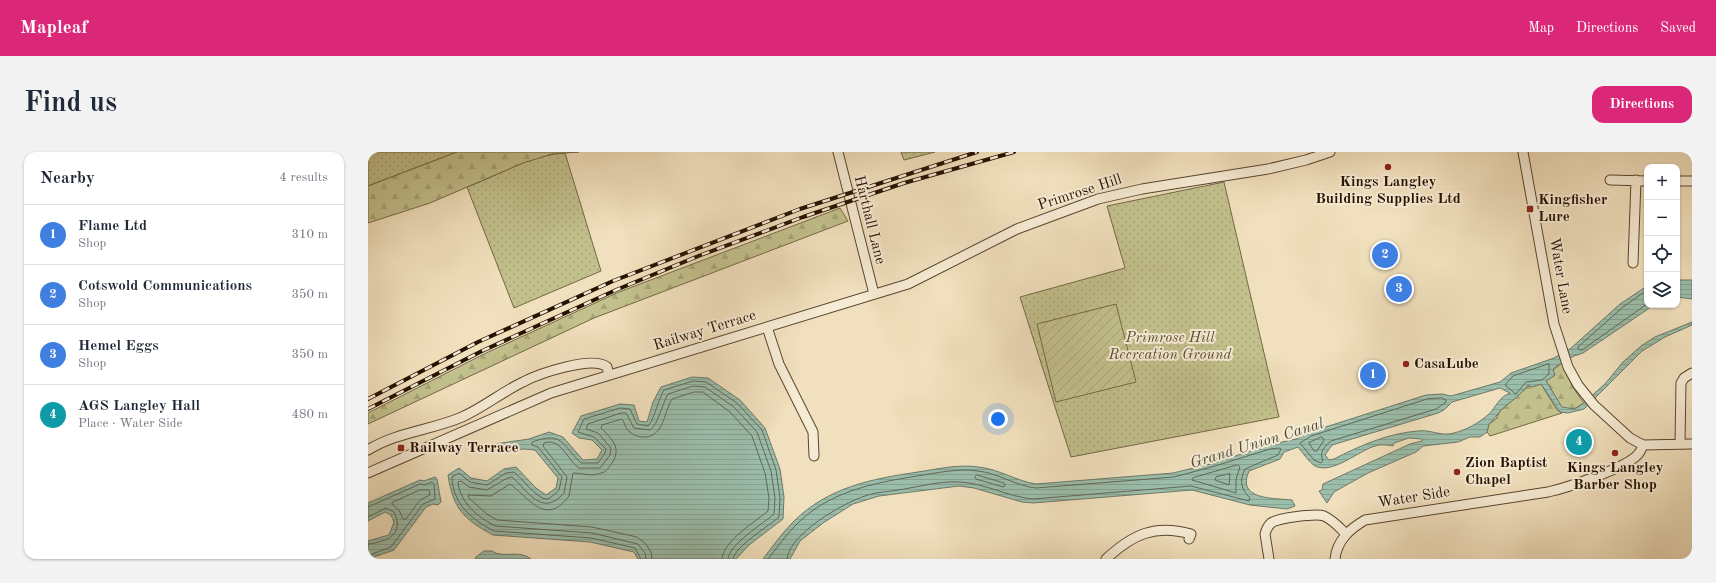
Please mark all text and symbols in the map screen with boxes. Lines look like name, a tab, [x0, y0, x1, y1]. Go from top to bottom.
text: Mapleaf	[20, 19, 88, 38]
text: Map	[1528, 21, 1554, 35]
text: Directions	[1576, 21, 1638, 35]
text: Saved	[1660, 21, 1696, 35]
button: Directions	[1592, 86, 1692, 123]
text: Find us	[24, 90, 117, 118]
marker: Kings Langley Building Supplies Ltd	[1383, 162, 1393, 172]
map controls	[1644, 164, 1680, 308]
button: +	[1644, 164, 1680, 200]
text: Nearby	[40, 170, 95, 187]
text: 4 results	[279, 171, 328, 184]
street label: Primrose Hill	[1036, 172, 1124, 214]
street label: Harthall Lane	[851, 174, 887, 266]
place label: Kings Langley Building Supplies Ltd	[1315, 175, 1461, 207]
place label: Kingfisher Lure	[1538, 193, 1608, 225]
button: −	[1644, 200, 1680, 236]
marker: Kingfisher Lure	[1525, 204, 1535, 214]
text: Flame Ltd	[78, 219, 147, 234]
text: 1	[49, 228, 57, 241]
text: 310 m	[291, 228, 328, 241]
button: locate	[1644, 236, 1680, 272]
text: Shop	[78, 237, 106, 250]
street label: Water Lane	[1546, 237, 1574, 315]
pin: 2	[1372, 240, 1398, 270]
button: layers	[1644, 272, 1680, 308]
pin: 3	[1386, 274, 1412, 304]
text: Cotswold Communications	[78, 279, 252, 294]
text: 2	[49, 288, 57, 301]
text: 350 m	[291, 288, 328, 301]
text: Shop	[78, 297, 106, 310]
street label: Railway Terrace	[652, 308, 758, 354]
park label: Primrose Hill Recreation Ground	[1107, 331, 1233, 363]
text: Hemel Eggs	[78, 339, 159, 354]
text: 3	[49, 348, 57, 361]
text: 350 m	[291, 348, 328, 361]
text: Shop	[78, 357, 106, 370]
place label: CasaLube	[1414, 357, 1479, 372]
marker: CasaLube	[1401, 359, 1411, 369]
pin: 1	[1360, 360, 1386, 390]
text: AGS Langley Hall	[78, 399, 200, 414]
text: 4	[49, 408, 57, 421]
text: 480 m	[291, 408, 328, 421]
your location	[988, 409, 1008, 429]
water label: Grand Union Canal	[1188, 416, 1326, 472]
text: Place · Water Side	[78, 417, 182, 430]
pin: 4	[1566, 427, 1592, 457]
place label: Railway Terrace	[409, 441, 519, 456]
marker: Railway Terrace	[396, 443, 406, 453]
marker: Kings Langley Barber Shop	[1610, 448, 1620, 458]
place label: Zion Baptist Chapel	[1465, 456, 1548, 488]
place label: Kings Langley Barber Shop	[1566, 461, 1664, 493]
marker: Zion Baptist Chapel	[1452, 467, 1462, 477]
street label: Water Side	[1377, 485, 1451, 511]

